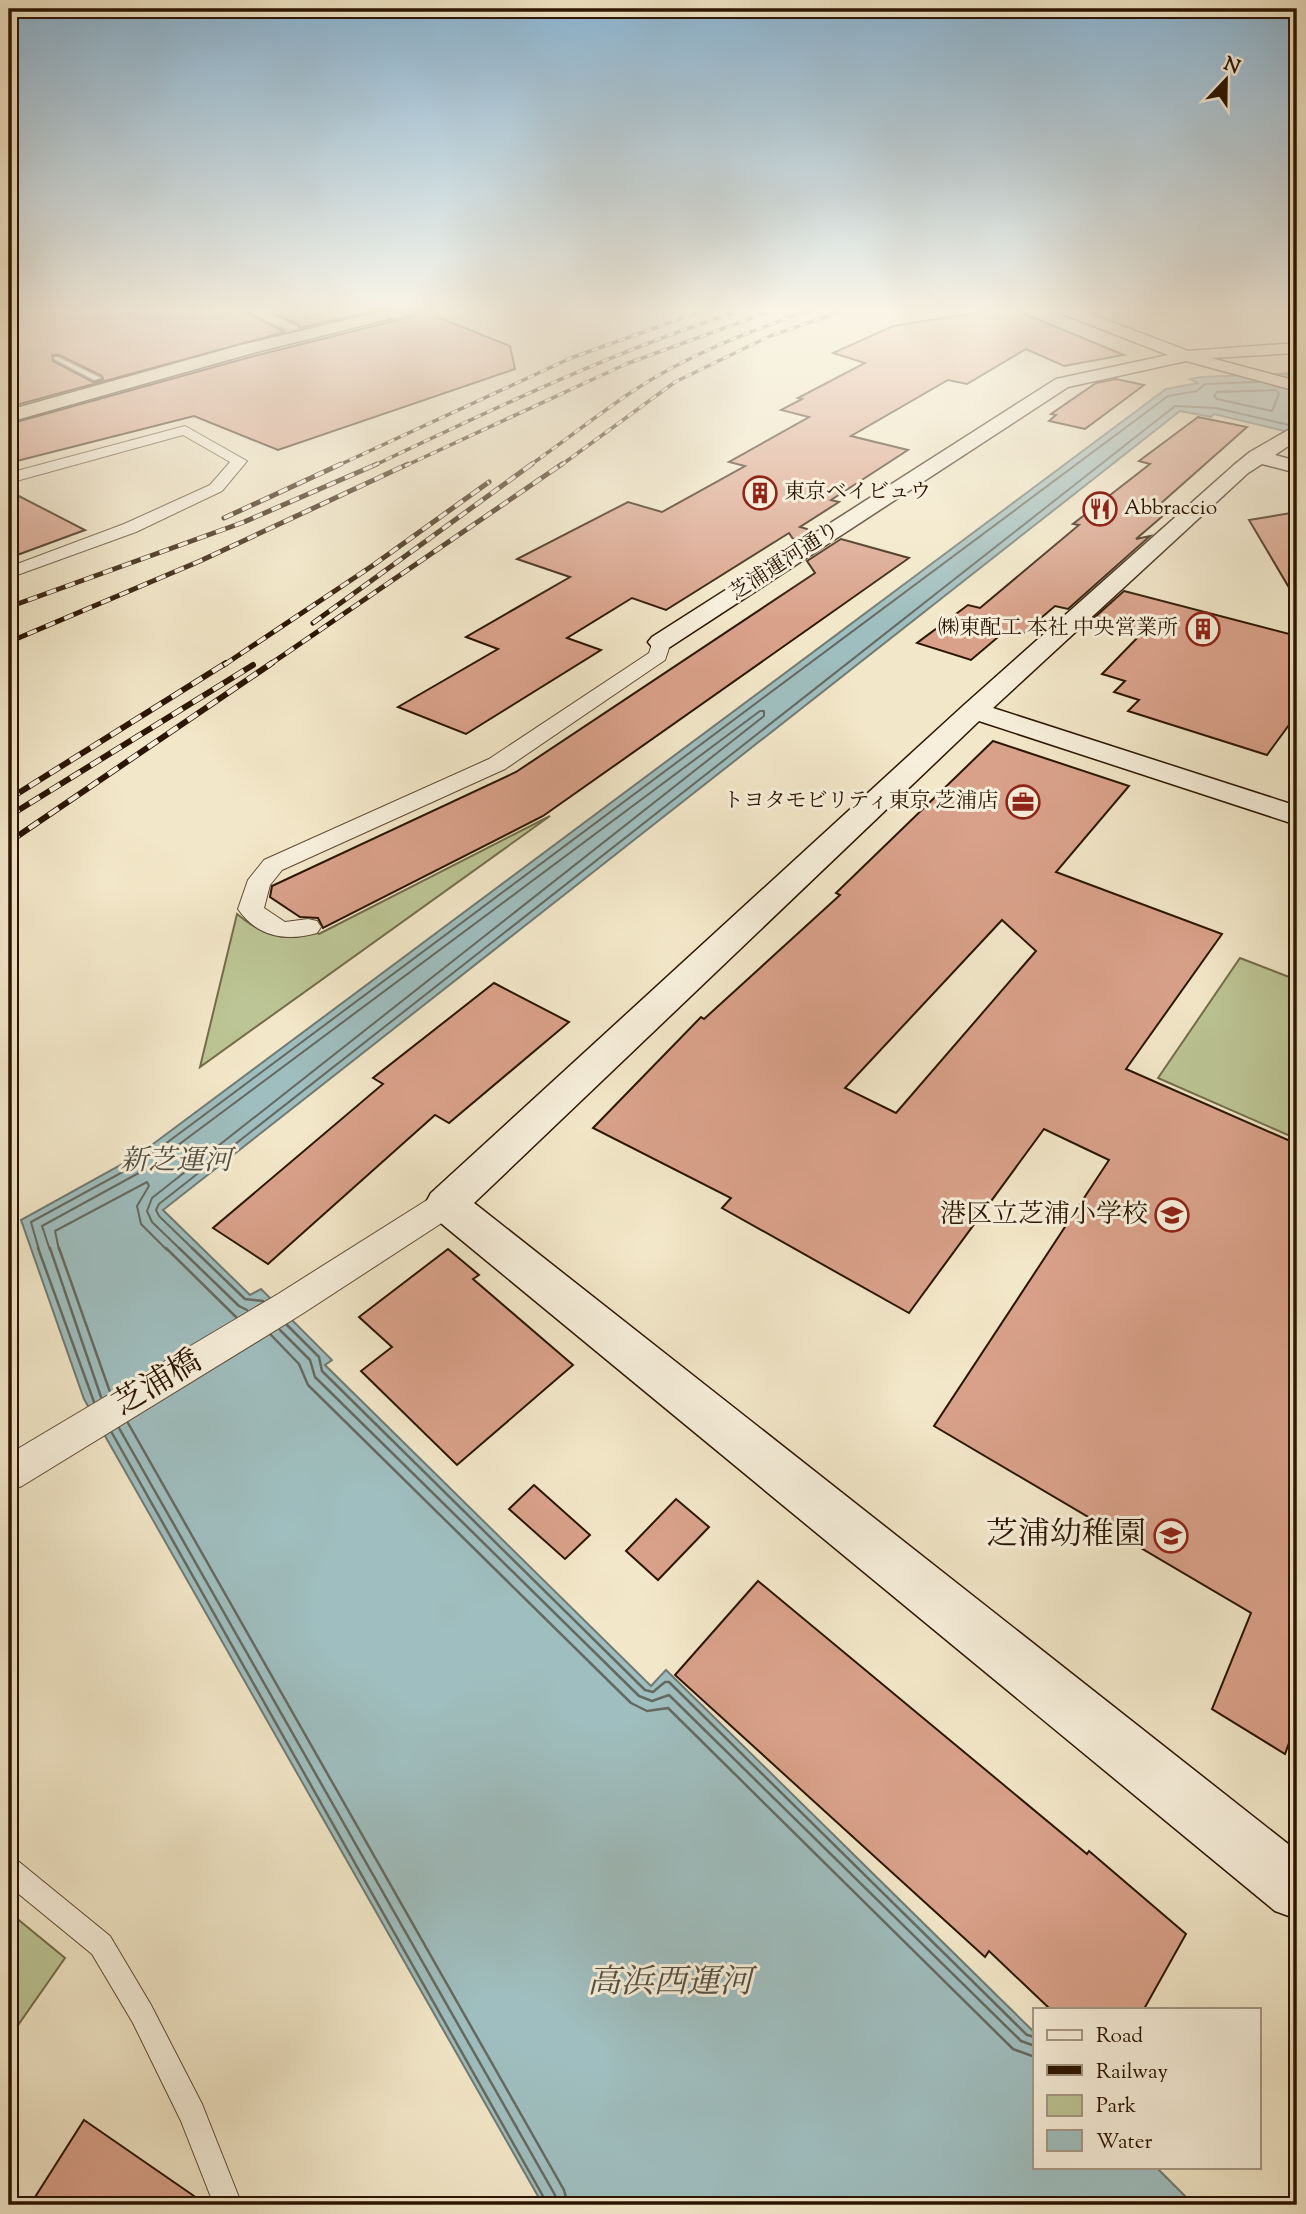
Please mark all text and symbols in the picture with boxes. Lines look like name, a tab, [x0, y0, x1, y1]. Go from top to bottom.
north arrow	[1190, 46, 1260, 116]
text: N	[1219, 51, 1244, 82]
building icon: 東京ベイビュウ	[741, 474, 779, 512]
place label: 東京ベイビュウ	[784, 478, 931, 508]
restaurant icon: Abbraccio	[1081, 490, 1119, 528]
place label: Abbraccio	[1124, 494, 1217, 524]
street label: 芝浦運河通り	[724, 515, 846, 609]
building icon: ㈱東配工 本社 中央営業所	[1184, 610, 1222, 648]
place label: ㈱東配工 本社 中央営業所	[938, 614, 1178, 644]
office icon: トヨタモビリティ東京 芝浦店	[1004, 783, 1042, 821]
place label: トヨタモビリティ東京 芝浦店	[723, 787, 998, 817]
water label: 新芝運河	[120, 1142, 237, 1182]
school or university icon: 港区立芝浦小学校	[1153, 1196, 1191, 1234]
place label: 港区立芝浦小学校	[940, 1197, 1148, 1234]
street label: 芝浦橋	[105, 1340, 211, 1428]
place label: 芝浦幼稚園	[986, 1513, 1146, 1559]
school or university icon: 芝浦幼稚園	[1152, 1517, 1190, 1555]
water label: 高浜西運河	[588, 1960, 758, 2008]
legend	[1033, 2008, 1260, 2168]
text: Road	[1096, 2022, 1143, 2052]
text: Railway	[1096, 2058, 1168, 2088]
text: Park	[1096, 2092, 1137, 2122]
text: Water	[1096, 2128, 1153, 2158]

